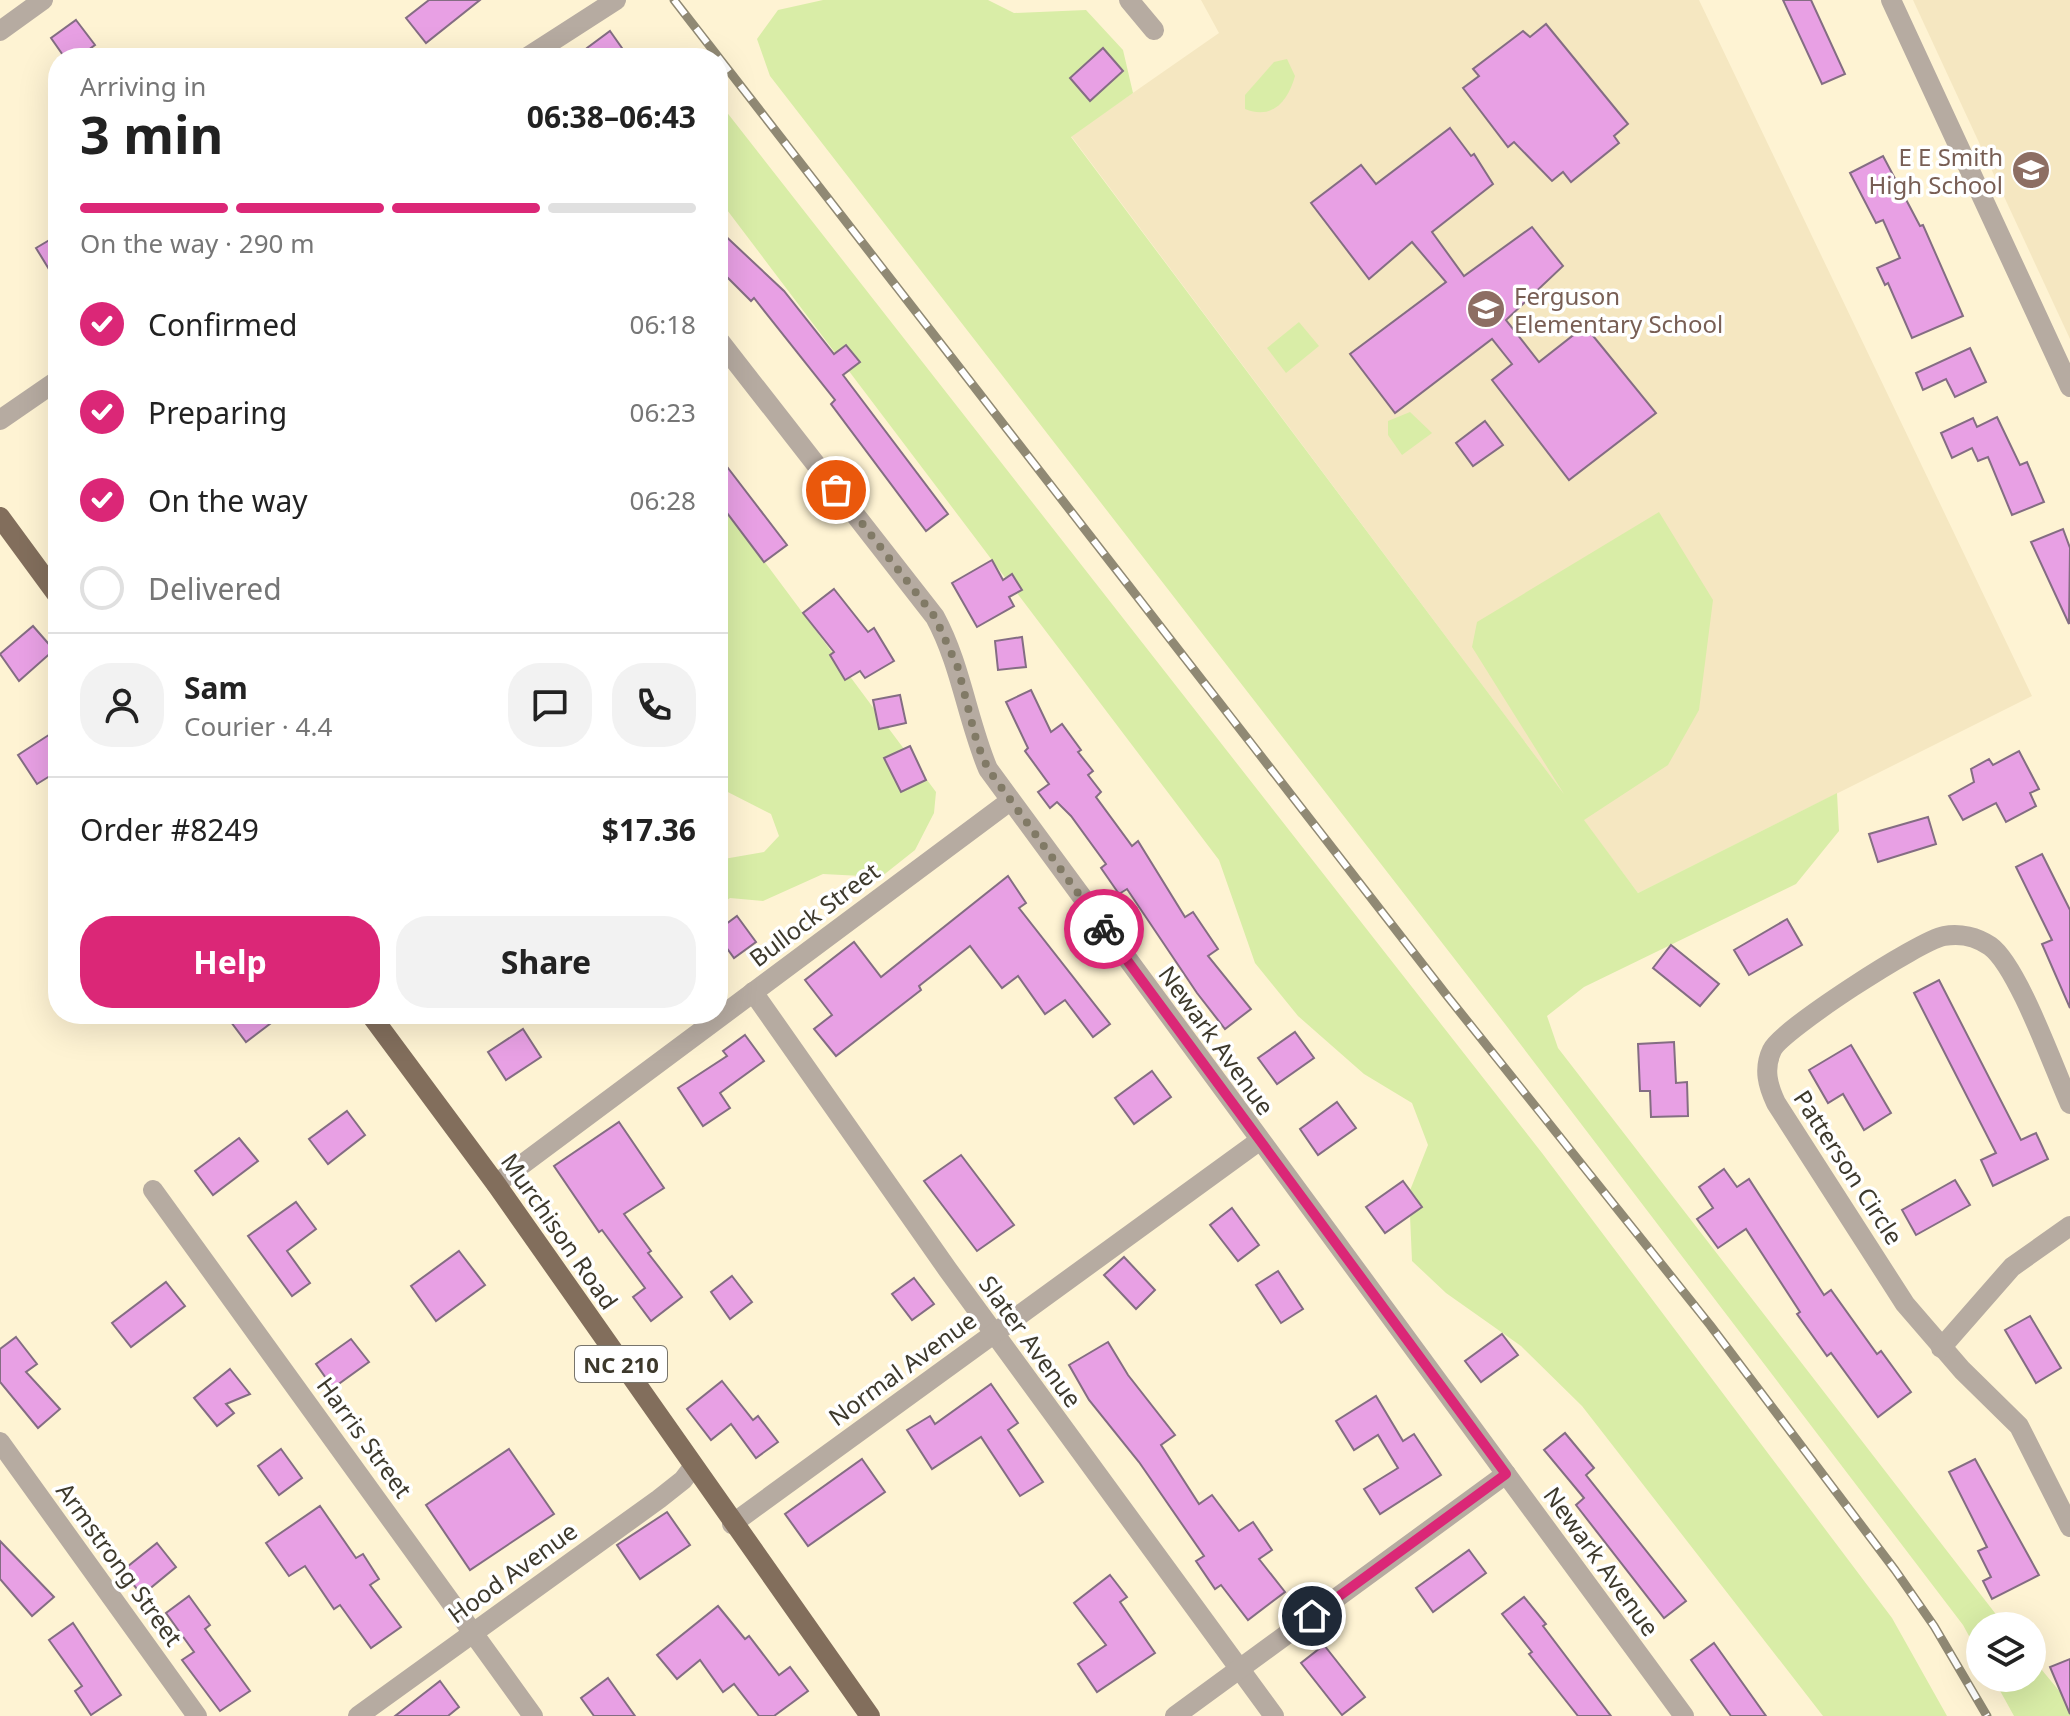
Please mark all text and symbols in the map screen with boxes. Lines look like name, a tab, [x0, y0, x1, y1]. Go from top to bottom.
text: Arriving in	[80, 68, 206, 104]
text: 06:38–06:43	[527, 96, 696, 137]
text: 3 min	[80, 98, 223, 169]
place label: E E Smith High School	[1868, 140, 2003, 201]
school or university icon: E E Smith High School	[2010, 149, 2052, 191]
text: On the way · 290 m	[80, 225, 314, 261]
place label: Ferguson Elementary School	[1514, 279, 1723, 340]
school or university icon: Ferguson Elementary School	[1465, 288, 1507, 330]
icon: check	[80, 302, 124, 346]
text: Confirmed	[148, 304, 298, 345]
text: 06:18	[630, 306, 696, 342]
icon: check	[80, 390, 124, 434]
text: Preparing	[148, 392, 287, 433]
text: 06:23	[630, 394, 696, 430]
pin	[802, 456, 870, 524]
icon: bag	[814, 468, 858, 512]
icon: check	[80, 478, 124, 522]
text: On the way	[148, 480, 308, 521]
text: 06:28	[630, 482, 696, 518]
text: Delivered	[148, 568, 282, 609]
button: person	[80, 663, 164, 747]
button: chat	[508, 663, 592, 747]
button: phone	[612, 663, 696, 747]
text: Sam	[184, 667, 248, 708]
text: Courier · 4.4	[184, 708, 332, 744]
text: Order #8249	[80, 809, 259, 850]
text: $17.36	[602, 809, 696, 850]
street label: Bullock Street	[742, 854, 886, 974]
courier	[1064, 889, 1144, 969]
icon: bike	[1082, 907, 1126, 951]
button: Help	[80, 916, 380, 1008]
button: Share	[396, 916, 696, 1008]
street label: Newark Avenue	[1152, 959, 1282, 1121]
street label: Patterson Circle	[1787, 1083, 1911, 1251]
street label: Murchison Road	[494, 1146, 626, 1316]
street label: Slater Avenue	[972, 1268, 1090, 1414]
street label: Normal Avenue	[821, 1303, 983, 1433]
road number: NC 210	[575, 1346, 667, 1382]
street label: Harris Street	[310, 1370, 420, 1504]
street label: Armstrong Street	[49, 1476, 191, 1653]
street label: Newark Avenue	[1537, 1480, 1667, 1642]
street label: Hood Avenue	[441, 1514, 583, 1630]
pin	[1278, 1582, 1346, 1650]
icon: home	[1290, 1594, 1334, 1638]
map controls	[1966, 1612, 2046, 1692]
button: layers	[1966, 1612, 2046, 1692]

